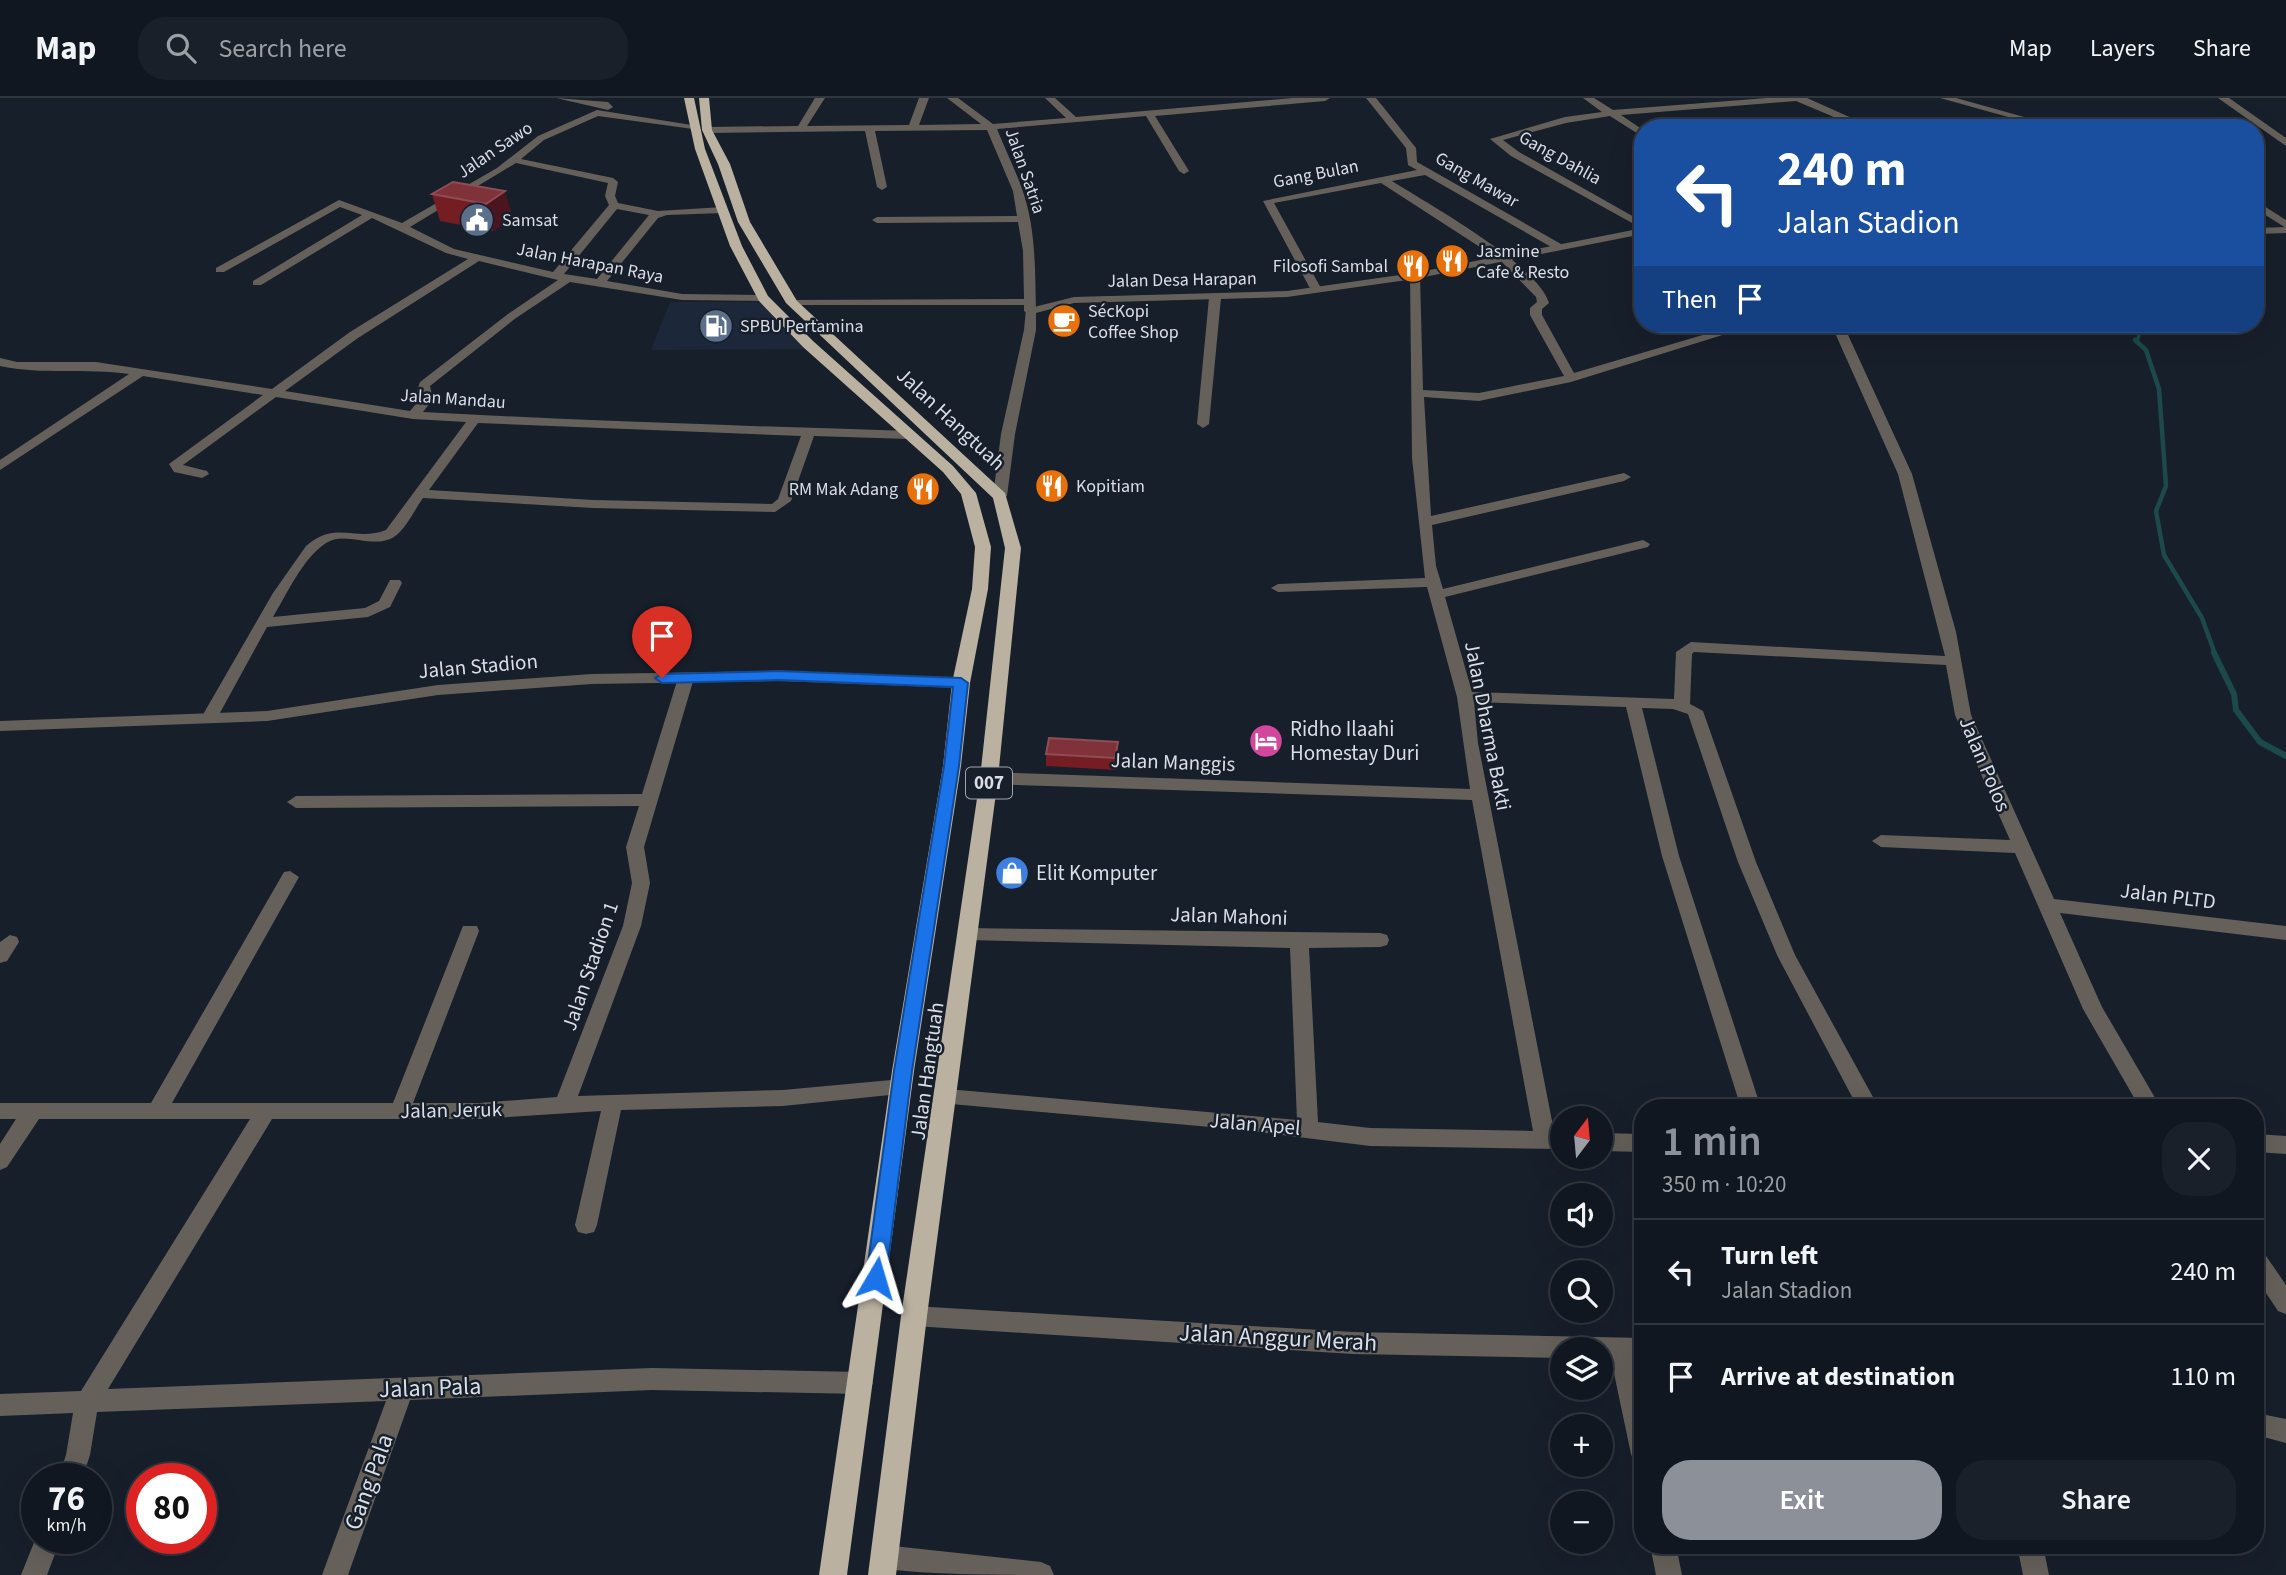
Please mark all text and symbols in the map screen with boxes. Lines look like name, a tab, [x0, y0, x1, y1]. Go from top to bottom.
search box	[138, 17, 628, 80]
text: Map	[35, 25, 96, 72]
icon: search	[162, 29, 200, 67]
text: Search here	[218, 30, 347, 67]
text: Map	[2009, 31, 2052, 66]
text: Layers	[2090, 31, 2155, 66]
text: Share	[2193, 31, 2251, 66]
street label: Jalan Sawo	[452, 116, 538, 184]
street label: Jalan Satria	[999, 125, 1051, 217]
street label: Gang Dahlia	[1514, 125, 1606, 191]
text: 240 m	[1777, 135, 1906, 205]
street label: Gang Mawar	[1431, 146, 1524, 214]
icon: left	[1662, 147, 1753, 238]
street label: Gang Bulan	[1271, 153, 1361, 195]
text: Jalan Stadion	[1777, 200, 1960, 246]
public building icon: Samsat	[458, 201, 496, 239]
place label: Samsat	[502, 208, 558, 233]
street label: Jalan Harapan Raya	[514, 237, 666, 289]
place label: Jasmine Cafe & Resto	[1476, 239, 1569, 285]
restaurant icon: Jasmine Cafe & Resto	[1433, 242, 1471, 280]
restaurant icon: Filosofi Sambal	[1394, 247, 1432, 285]
place label: Filosofi Sambal	[1273, 254, 1388, 279]
street label: Jalan Desa Harapan	[1107, 266, 1257, 294]
icon: arrive	[1731, 280, 1769, 318]
text: Then	[1662, 281, 1717, 318]
place label: SécKopi Coffee Shop	[1088, 299, 1179, 345]
cafe icon: SécKopi Coffee Shop	[1045, 302, 1083, 340]
fuel station icon: SPBU Pertamina	[697, 307, 735, 345]
place label: SPBU Pertamina	[740, 314, 864, 339]
street label: Jalan Hangtuah	[890, 361, 1012, 477]
street label: Jalan Mandau	[399, 383, 507, 415]
restaurant icon: Kopitiam	[1033, 467, 1071, 505]
restaurant icon: RM Mak Adang	[904, 470, 942, 508]
place label: Kopitiam	[1076, 474, 1145, 499]
place label: RM Mak Adang	[789, 477, 898, 502]
pin	[632, 606, 692, 678]
icon: arrive	[643, 617, 681, 655]
street label: Jalan Dharma Bakti	[1457, 639, 1519, 813]
street label: Jalan Stadion	[417, 646, 539, 686]
street label: Jalan Polos	[1952, 712, 2019, 816]
place label: Ridho Ilaahi Homestay Duri	[1290, 714, 1419, 768]
hotel icon: Ridho Ilaahi Homestay Duri	[1247, 722, 1285, 760]
street label: Jalan Manggis	[1110, 745, 1236, 779]
road number: 007	[966, 768, 1012, 798]
shop icon: Elit Komputer	[993, 854, 1031, 892]
place label: Elit Komputer	[1036, 858, 1158, 888]
street label: Jalan PLTD	[2119, 875, 2217, 917]
street label: Jalan Stadion 1	[554, 898, 626, 1034]
street label: Jalan Mahoni	[1170, 899, 1288, 933]
street label: Jalan Hangtuah	[902, 1000, 952, 1142]
street label: Jalan Jeruk	[400, 1094, 503, 1126]
street label: Jalan Apel	[1208, 1105, 1302, 1143]
north arrow	[1550, 1106, 1614, 1169]
map controls	[1550, 1106, 1613, 1554]
text: 1 min	[1662, 1112, 1762, 1172]
button: close	[2162, 1122, 2236, 1196]
text: 350 m · 10:20	[1662, 1168, 1786, 1201]
button: sound	[1550, 1183, 1613, 1246]
text: Turn left	[1721, 1237, 1818, 1274]
position arrow	[839, 1241, 913, 1315]
icon: left	[1662, 1253, 1700, 1291]
text: 240 m	[2170, 1253, 2236, 1290]
button: search	[1550, 1260, 1613, 1323]
text: Jalan Stadion	[1721, 1274, 1852, 1307]
street label: Jalan Anggur Merah	[1178, 1315, 1378, 1361]
button: layers	[1550, 1337, 1613, 1400]
icon: arrive	[1662, 1358, 1700, 1396]
text: Arrive at destination	[1721, 1358, 1955, 1395]
text: 110 m	[2170, 1358, 2236, 1395]
street label: Jalan Pala	[378, 1369, 482, 1407]
button: +	[1550, 1414, 1613, 1477]
street label: Gang Pala	[335, 1429, 403, 1535]
button: Exit	[1662, 1460, 1942, 1540]
button: Share	[1956, 1460, 2236, 1540]
speed limit sign: 80	[126, 1463, 217, 1554]
text: 76	[48, 1474, 85, 1524]
button: −	[1550, 1491, 1613, 1554]
text: km/h	[47, 1513, 86, 1538]

